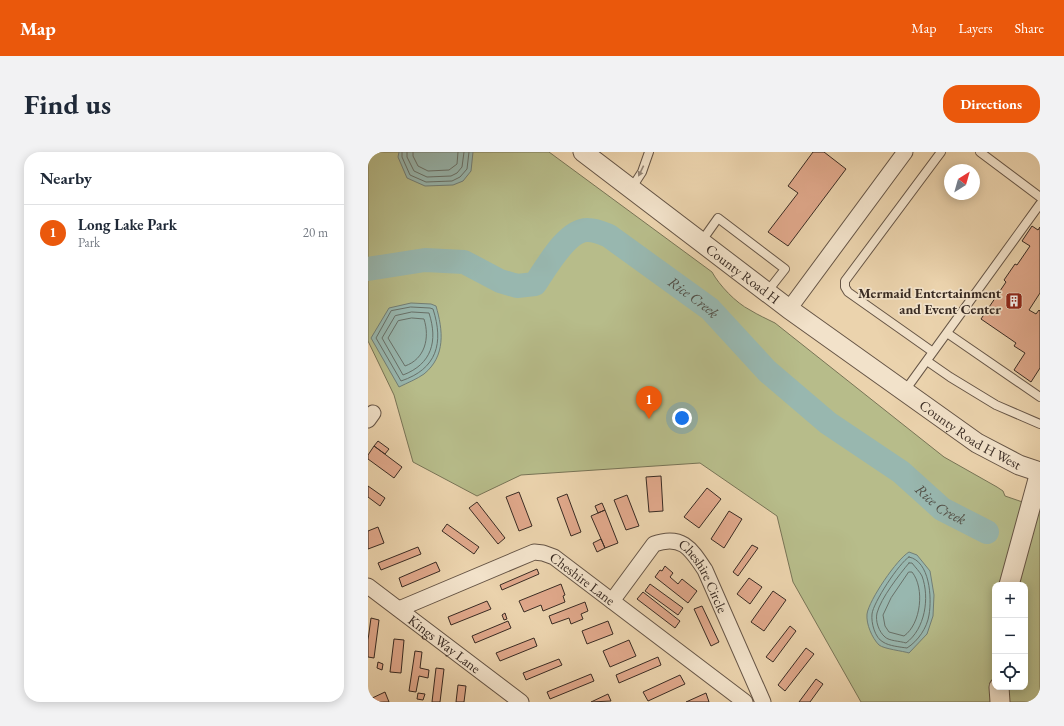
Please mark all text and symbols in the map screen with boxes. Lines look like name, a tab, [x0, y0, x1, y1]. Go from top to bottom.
text: Map	[20, 16, 56, 41]
text: Map	[911, 19, 936, 37]
text: Layers	[958, 19, 993, 37]
text: Share	[1015, 19, 1044, 37]
button: Directions	[943, 85, 1040, 123]
text: Find us	[24, 86, 111, 122]
north arrow	[944, 164, 980, 200]
one-way arrow	[638, 165, 644, 177]
text: Nearby	[40, 167, 92, 189]
text: Long Lake Park	[78, 215, 177, 234]
text: 1	[50, 224, 56, 241]
text: 20 m	[303, 224, 328, 241]
text: Park	[78, 234, 100, 251]
street label: County Road H	[702, 240, 784, 308]
water label: Rice Creek	[665, 272, 724, 322]
place label: Mermaid Entertainment and Event Center	[858, 284, 1002, 318]
building icon: Mermaid Entertainment and Event Center	[1004, 291, 1024, 311]
pin: 1	[636, 386, 662, 419]
street label: County Road H West	[916, 396, 1025, 474]
your location	[672, 408, 692, 428]
water label: Rice Creek	[911, 479, 970, 529]
street label: Cheshire Circle	[675, 535, 732, 616]
street label: Cheshire Lane	[546, 548, 619, 609]
map controls	[992, 582, 1028, 690]
button: +	[992, 582, 1028, 618]
street label: Kings Way Lane	[405, 611, 485, 678]
button: −	[992, 618, 1028, 654]
button: locate	[992, 654, 1028, 690]

